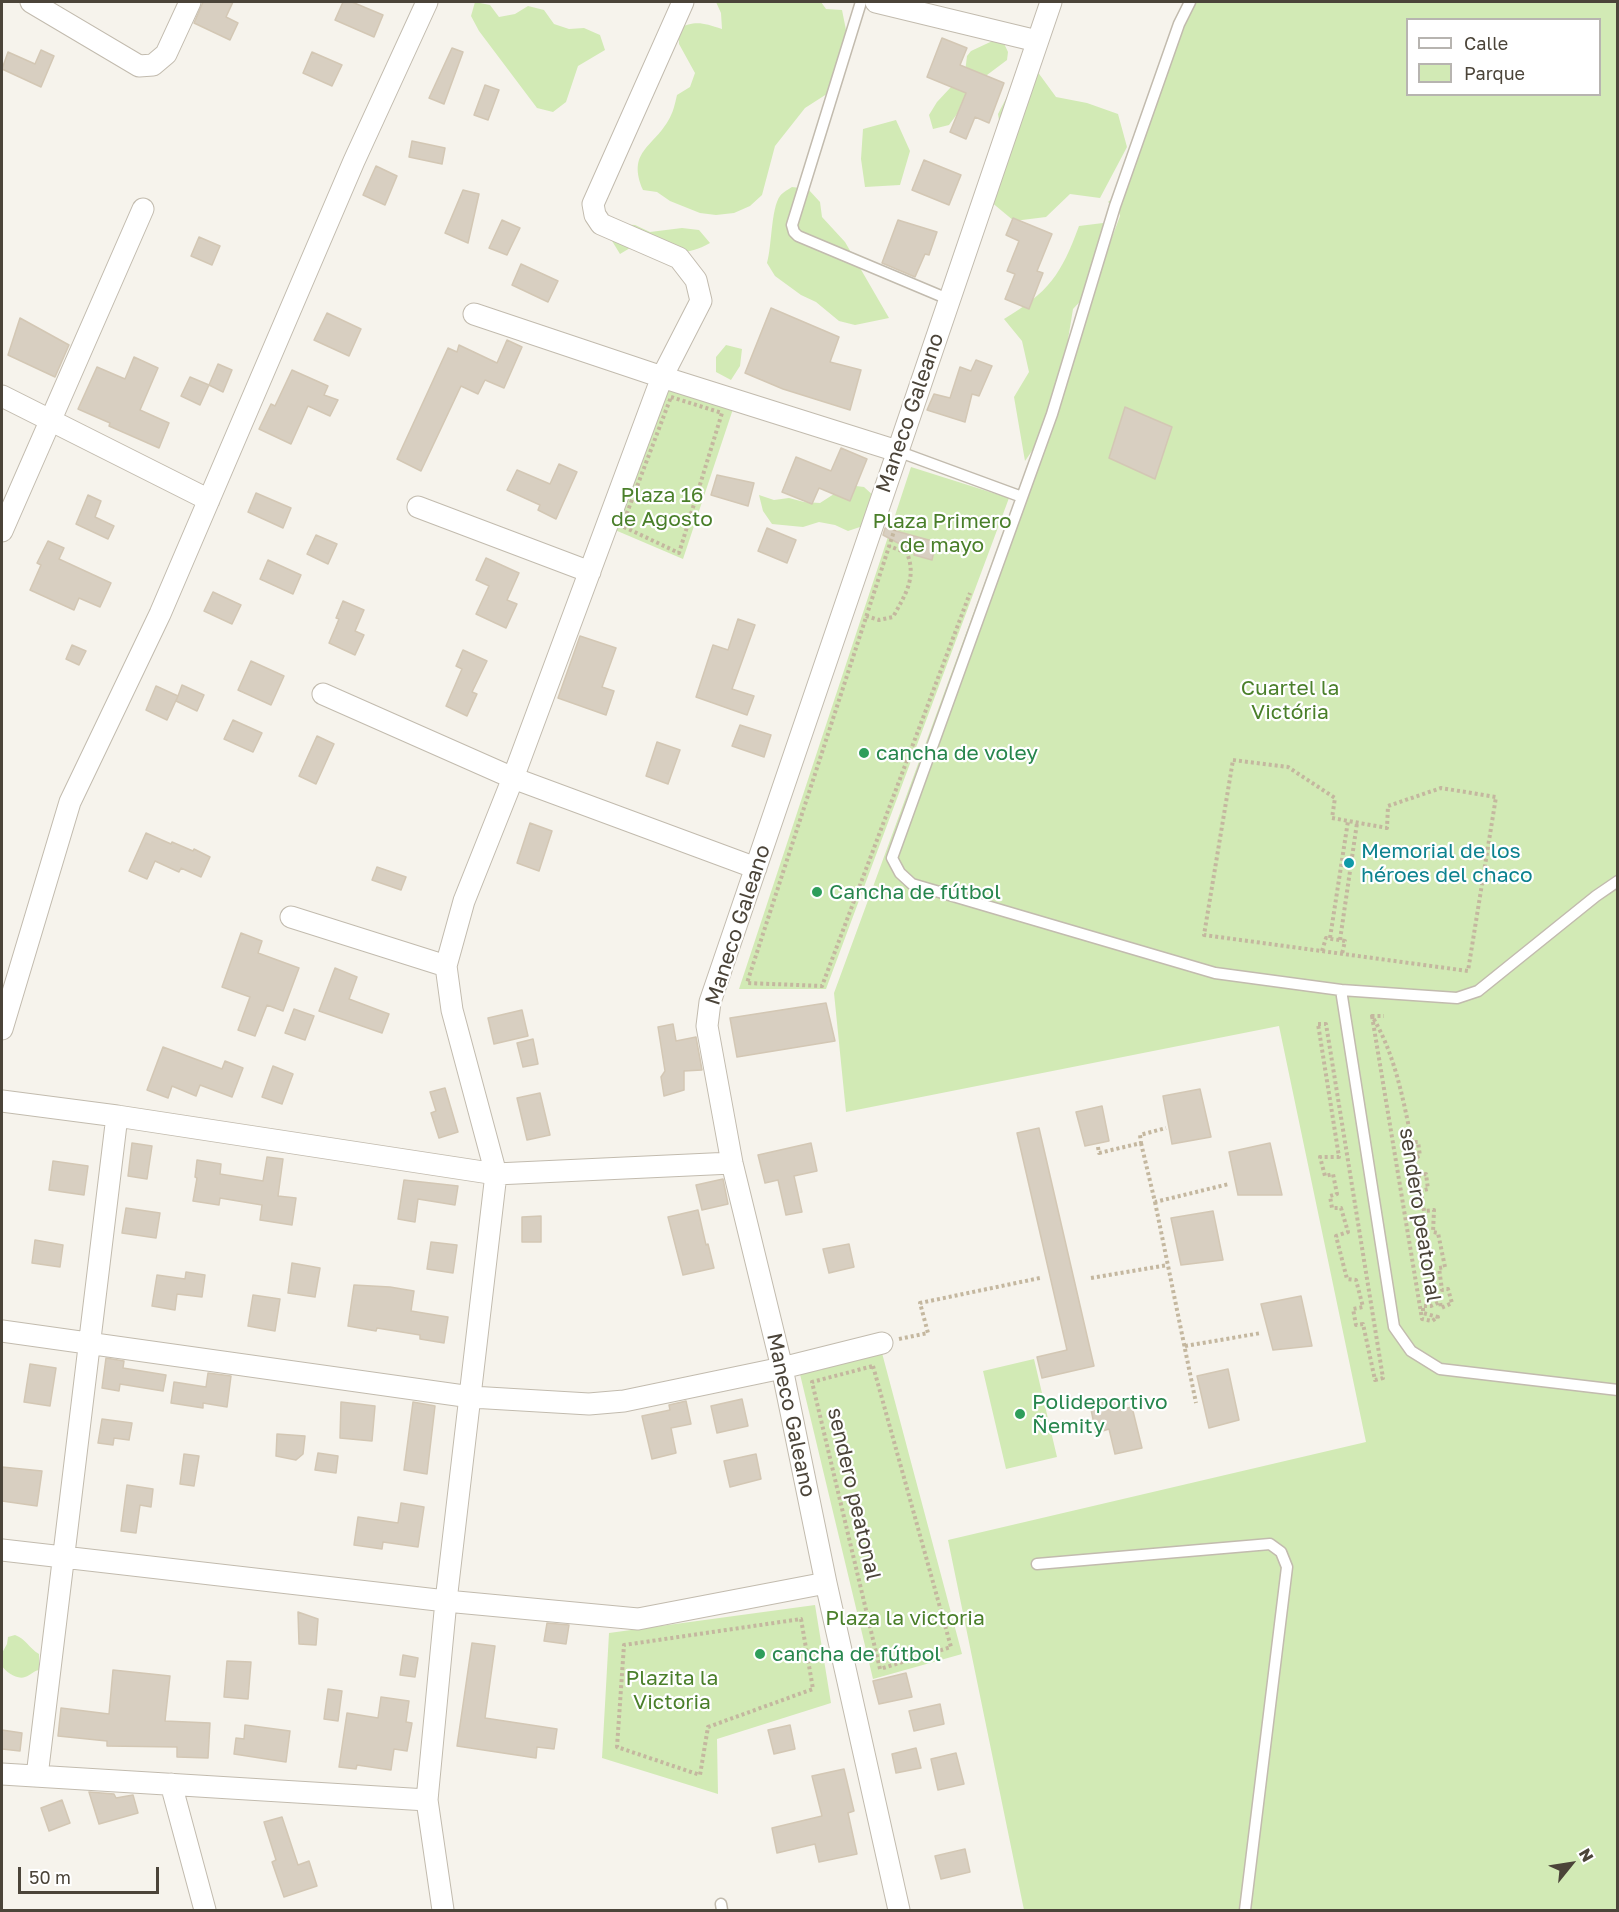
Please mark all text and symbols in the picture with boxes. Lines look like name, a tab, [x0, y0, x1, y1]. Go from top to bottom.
legend	[1406, 18, 1601, 96]
text: Calle	[1464, 32, 1508, 54]
text: Parque	[1464, 62, 1525, 84]
street label: Maneco Galeano	[871, 330, 949, 496]
park label: Plaza 16 de Agosto	[611, 482, 713, 532]
park label: Plaza Primero de mayo	[872, 508, 1012, 558]
park label: Cuartel la Victória	[1241, 675, 1339, 725]
place label: cancha de voley	[876, 740, 1038, 766]
marker: cancha de voley	[857, 746, 871, 760]
place label: Memorial de los héroes del chaco	[1361, 838, 1533, 888]
street label: Maneco Galeano	[700, 842, 776, 1008]
marker: Memorial de los héroes del chaco	[1342, 856, 1356, 870]
place label: Cancha de fútbol	[829, 879, 1001, 905]
marker: Cancha de fútbol	[810, 885, 824, 899]
street label: sendero peatonal	[1394, 1126, 1446, 1304]
street label: Maneco Galeano	[761, 1331, 821, 1499]
place label: Polideportivo Ñemity	[1032, 1389, 1168, 1439]
street label: sendero peatonal	[822, 1405, 886, 1583]
marker: Polideportivo Ñemity	[1013, 1407, 1027, 1421]
park label: Plaza la victoria	[825, 1605, 985, 1631]
place label: cancha de fútbol	[772, 1641, 941, 1667]
marker: cancha de fútbol	[753, 1647, 767, 1661]
park label: Plazita la Victoria	[626, 1665, 718, 1715]
north arrow	[1541, 1834, 1601, 1894]
text: N	[1575, 1845, 1598, 1865]
scale bar	[21, 1855, 162, 1893]
text: 50 m	[29, 1866, 71, 1888]

